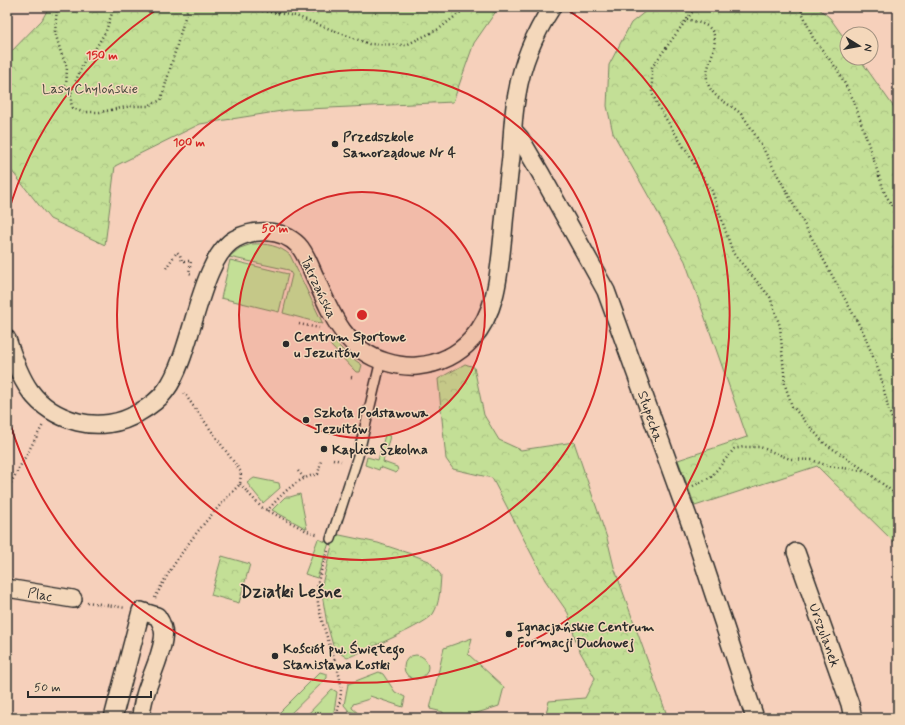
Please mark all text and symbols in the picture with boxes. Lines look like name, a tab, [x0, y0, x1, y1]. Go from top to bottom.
north arrow	[839, 26, 879, 66]
text: N	[860, 43, 875, 53]
text: 150 m	[86, 48, 118, 64]
park label: Lasy Chylońskie	[42, 80, 138, 98]
place label: Przedszkole Samorządowe Nr 4	[343, 128, 457, 162]
text: 100 m	[173, 135, 206, 151]
marker: Przedszkole Samorządowe Nr 4	[330, 139, 340, 149]
text: 50 m	[262, 221, 289, 237]
street label: Tatrzańska	[296, 253, 340, 321]
centre of rings	[355, 308, 369, 322]
place label: Centrum Sportowe u Jezuitów	[294, 328, 407, 362]
marker: Centrum Sportowe u Jezuitów	[281, 339, 291, 349]
street label: Słupecka	[633, 389, 667, 445]
place label: Szkoła Podstawowa Jezuitów	[314, 404, 429, 438]
marker: Szkoła Podstawowa Jezuitów	[301, 415, 311, 425]
place label: Kaplica Szkolna	[332, 441, 428, 459]
marker: Kaplica Szkolna	[319, 444, 329, 454]
district label: Działki Leśne	[240, 580, 342, 604]
street label: Plac	[26, 584, 54, 606]
street label: Urszulanek	[804, 601, 844, 670]
place label: Ignacjańskie Centrum Formacji Duchowej	[517, 618, 654, 653]
marker: Ignacjańskie Centrum Formacji Duchowej	[504, 629, 514, 639]
place label: Kościół pw. Świętego Stanisława Kostki	[283, 640, 405, 674]
marker: Kościół pw. Świętego Stanisława Kostki	[270, 651, 280, 661]
scale bar	[28, 673, 151, 699]
text: 50 m	[34, 680, 61, 696]

